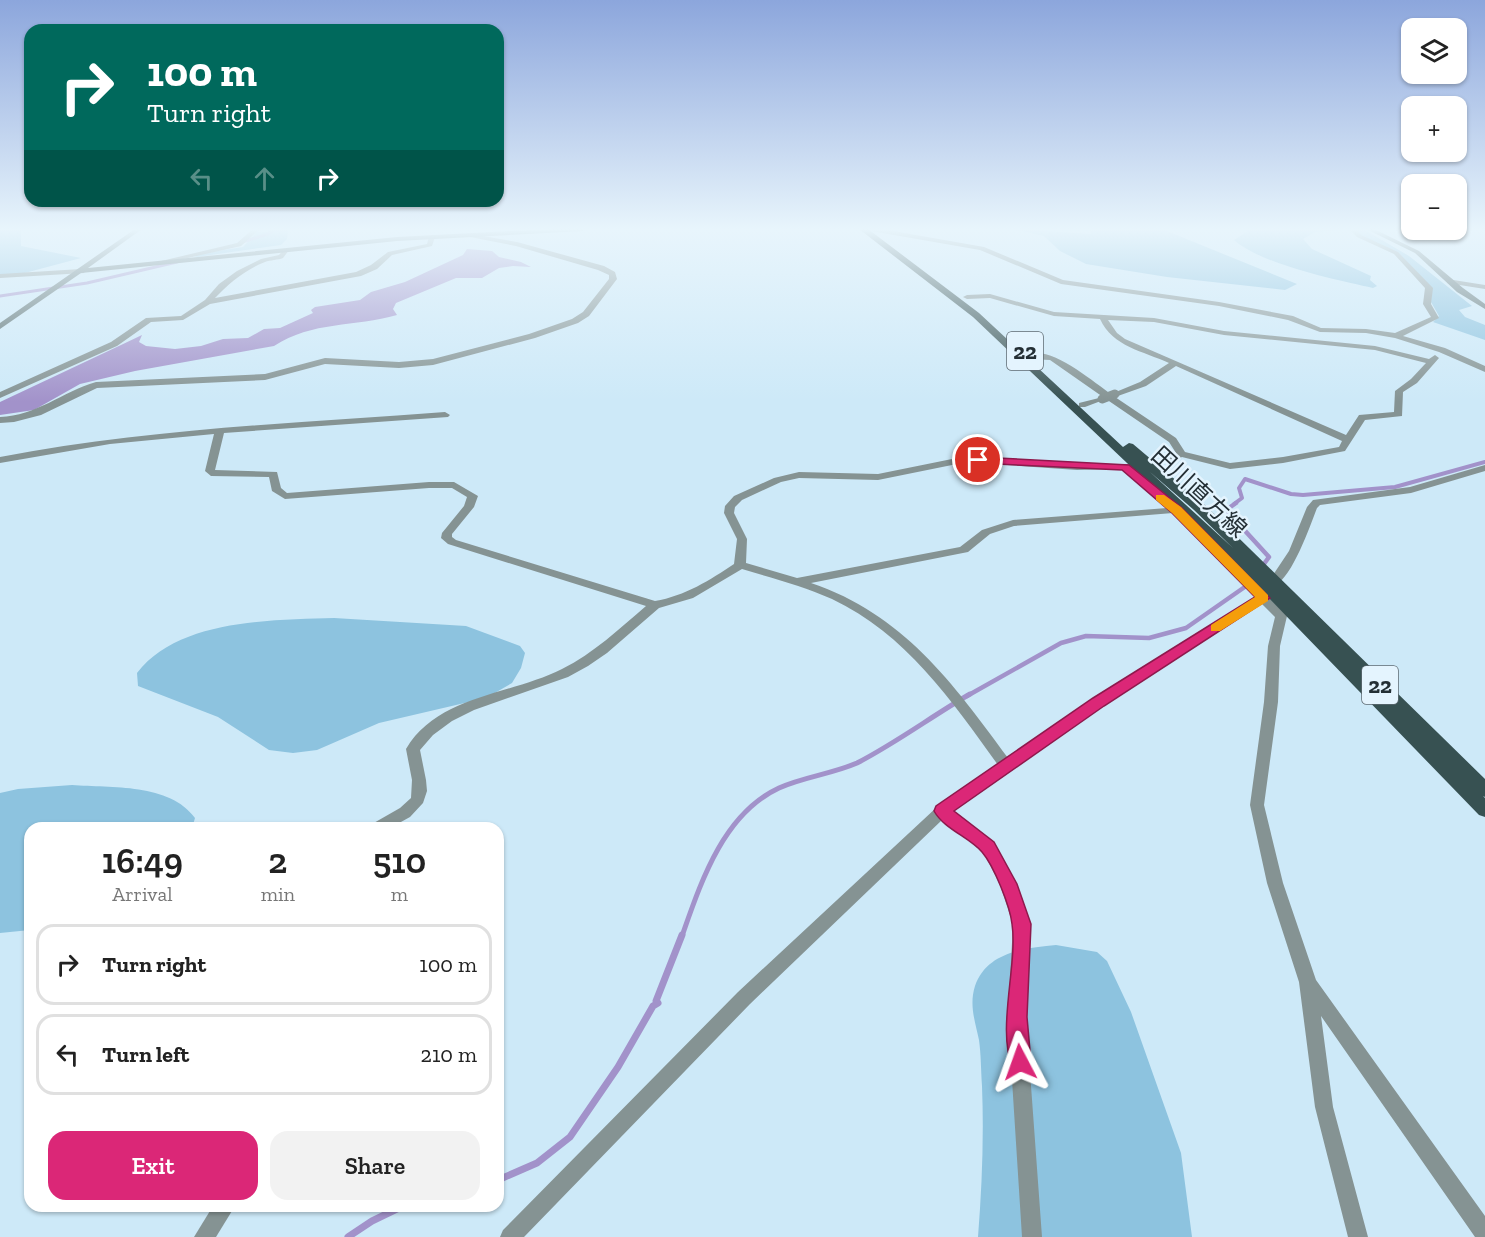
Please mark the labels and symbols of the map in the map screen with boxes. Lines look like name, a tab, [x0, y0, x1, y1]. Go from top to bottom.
road number: 22	[1007, 332, 1043, 370]
pin	[952, 434, 1003, 485]
street label: 田川直方線	[1146, 440, 1253, 543]
road number: 22	[1362, 666, 1398, 704]
position arrow	[988, 1030, 1052, 1094]

